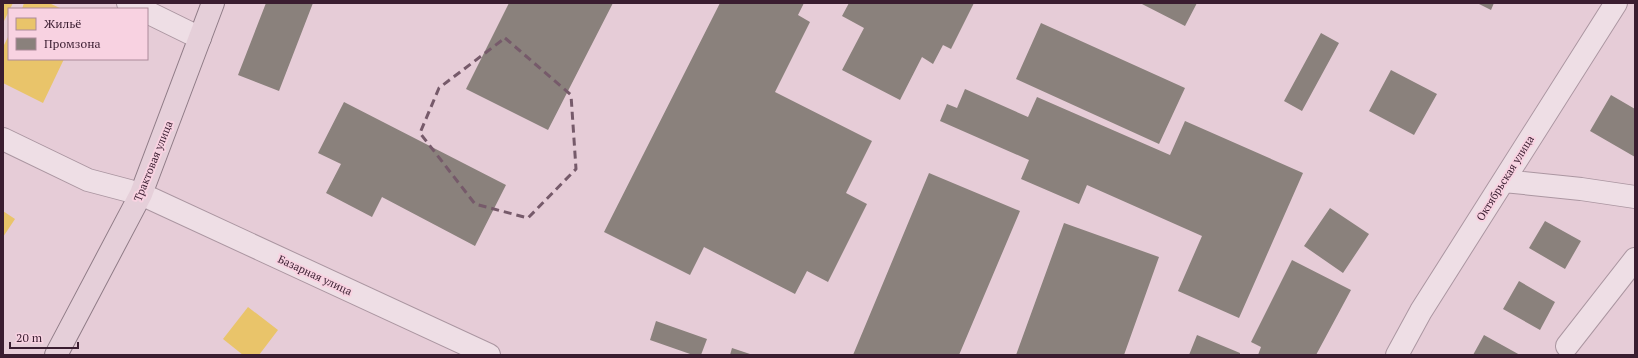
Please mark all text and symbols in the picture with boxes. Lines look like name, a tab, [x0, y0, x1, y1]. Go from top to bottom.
legend	[8, 8, 148, 60]
text: Жильё	[44, 16, 81, 31]
text: Промзона	[44, 36, 101, 51]
street label: Трактовая улица	[130, 118, 176, 203]
street label: Октябрьская улица	[1473, 132, 1537, 223]
street label: Базарная улица	[276, 252, 355, 298]
scale bar	[10, 324, 78, 350]
text: 20 m	[16, 330, 43, 345]

